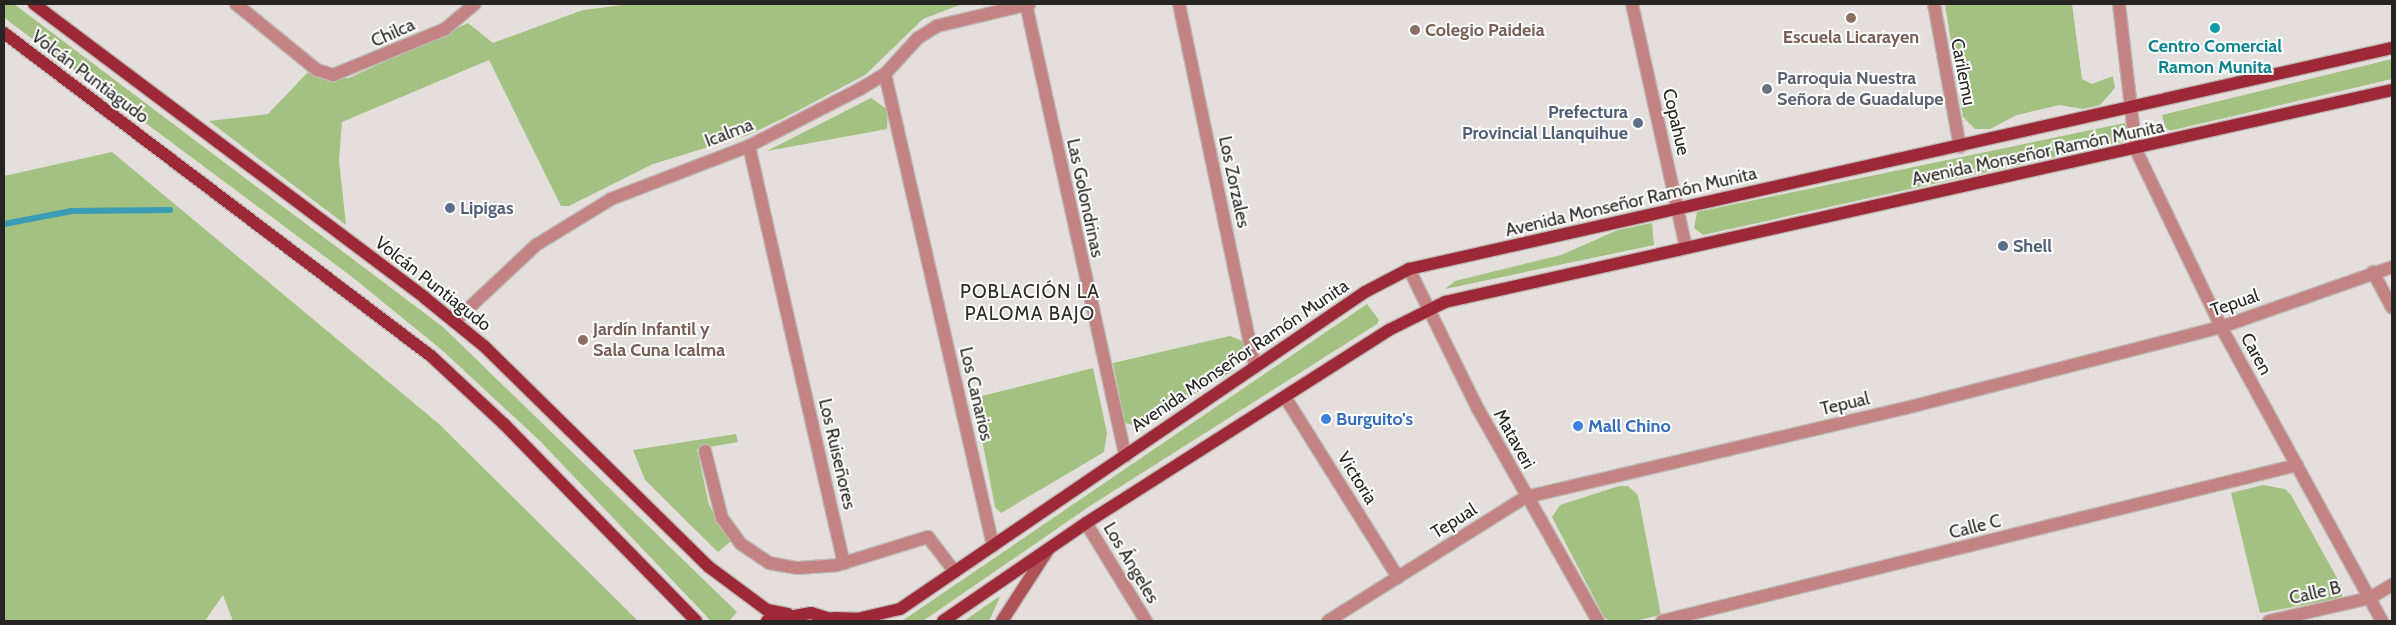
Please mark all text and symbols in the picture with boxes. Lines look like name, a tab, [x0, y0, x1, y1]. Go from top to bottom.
marker: Escuela Licarayen	[1845, 12, 1857, 24]
street label: Chilca	[368, 14, 418, 52]
place label: Colegio Paideia	[1425, 19, 1545, 41]
marker: Centro Comercial Ramon Munita	[2209, 22, 2221, 34]
marker: Colegio Paideia	[1409, 24, 1421, 36]
street label: Volcán Puntiagudo	[27, 26, 153, 128]
place label: Escuela Licarayen	[1783, 26, 1919, 48]
place label: Centro Comercial Ramon Munita	[2148, 36, 2282, 78]
street label: Carilemu	[1946, 37, 1980, 107]
place label: Parroquia Nuestra Señora de Guadalupe	[1777, 68, 1943, 110]
marker: Parroquia Nuestra Señora de Guadalupe	[1761, 83, 1773, 95]
street label: Copahue	[1658, 87, 1694, 157]
place label: Prefectura Provincial Llanquihue	[1462, 102, 1628, 144]
street label: Icalma	[702, 114, 756, 152]
street label: Avenida Monseñor Ramón Munita	[1910, 116, 2166, 190]
marker: Prefectura Provincial Llanquihue	[1632, 117, 1644, 129]
street label: Los Zorzales	[1214, 134, 1254, 230]
street label: Las Golondrinas	[1062, 137, 1108, 259]
street label: Avenida Monseñor Ramón Munita	[1503, 163, 1759, 241]
place label: Lipigas	[460, 197, 514, 219]
marker: Lipigas	[444, 202, 456, 214]
street label: Volcán Puntiagudo	[371, 232, 495, 336]
place label: Shell	[2013, 235, 2052, 257]
marker: Shell	[1997, 240, 2009, 252]
street label: Avenida Monseñor Ramón Munita	[1127, 275, 1353, 437]
district label: POBLACIÓN LA PALOMA BAJO	[959, 281, 1101, 325]
street label: Tepual	[2208, 285, 2262, 321]
place label: Jardín Infantil y Sala Cuna Icalma	[593, 319, 725, 362]
street label: Caren	[2236, 329, 2276, 379]
marker: Jardín Infantil y Sala Cuna Icalma	[577, 334, 589, 346]
street label: Los Canarios	[955, 345, 997, 443]
street label: Tepual	[1818, 388, 1872, 420]
street label: Los Ruiseñores	[814, 397, 860, 511]
street label: Mataveri	[1489, 405, 1539, 473]
place label: Burguito's	[1336, 408, 1413, 430]
marker: Burguito's	[1320, 413, 1332, 425]
place label: Mall Chino	[1588, 415, 1671, 437]
marker: Mall Chino	[1572, 420, 1584, 432]
street label: Victoria	[1333, 448, 1381, 508]
street label: Tepual	[1427, 499, 1481, 543]
street label: Calle C	[1947, 510, 2003, 544]
street label: Los Ángeles	[1098, 519, 1164, 607]
street label: Calle B	[2287, 577, 2343, 609]

